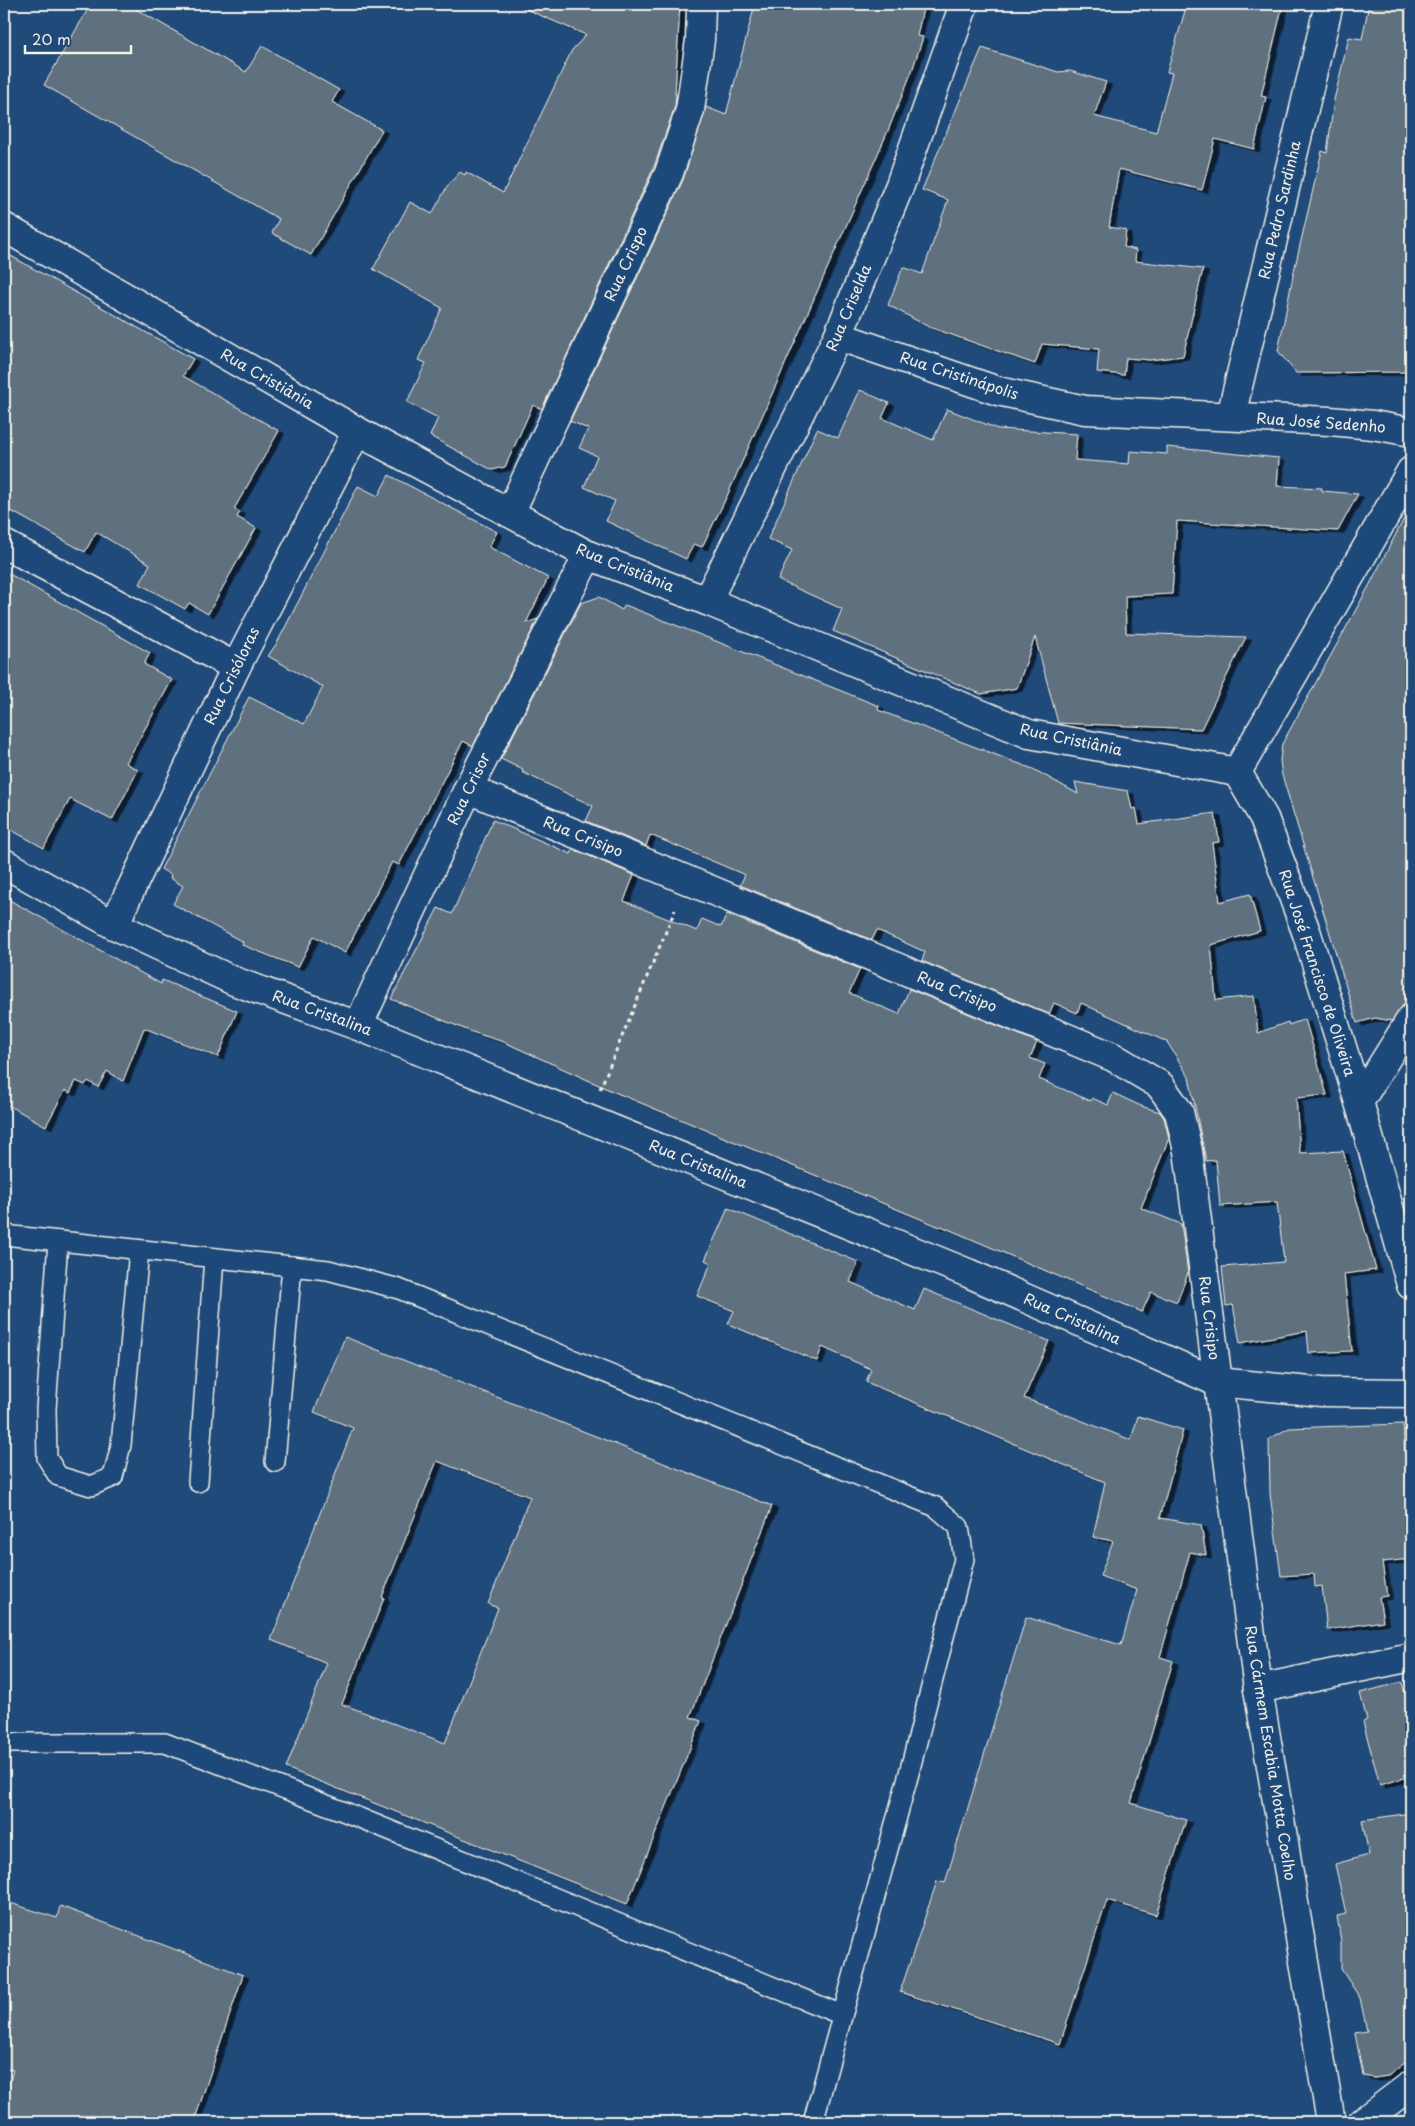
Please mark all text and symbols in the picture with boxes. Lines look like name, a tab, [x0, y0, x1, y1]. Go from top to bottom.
scale bar	[25, 22, 131, 54]
text: 20 m	[32, 27, 71, 50]
street label: Rua Pedro Sardinha	[1251, 138, 1306, 281]
street label: Rua Crispo	[597, 222, 652, 305]
street label: Rua Criselda	[819, 260, 876, 354]
street label: Rua Cristiânia	[217, 342, 319, 414]
street label: Rua Cristinápolis	[897, 345, 1022, 405]
street label: Rua José Sedenho	[1256, 406, 1387, 437]
street label: Rua Cristiânia	[573, 536, 679, 597]
street label: Rua Crisóloras	[197, 622, 264, 728]
street label: Rua Cristiânia	[1018, 716, 1125, 761]
street label: Rua Crisor	[440, 748, 495, 828]
street label: Rua Crisipo	[540, 809, 627, 862]
street label: Rua José Francisco de Oliveira	[1274, 866, 1363, 1079]
street label: Rua Crisipo	[914, 964, 1001, 1017]
street label: Rua Cristalina	[270, 983, 375, 1040]
street label: Rua Cristalina	[646, 1132, 751, 1193]
street label: Rua Crisipo	[1194, 1275, 1227, 1361]
street label: Rua Cristalina	[1020, 1286, 1125, 1349]
street label: Rua Cármem Escabia Motta Coelho	[1240, 1624, 1303, 1882]

